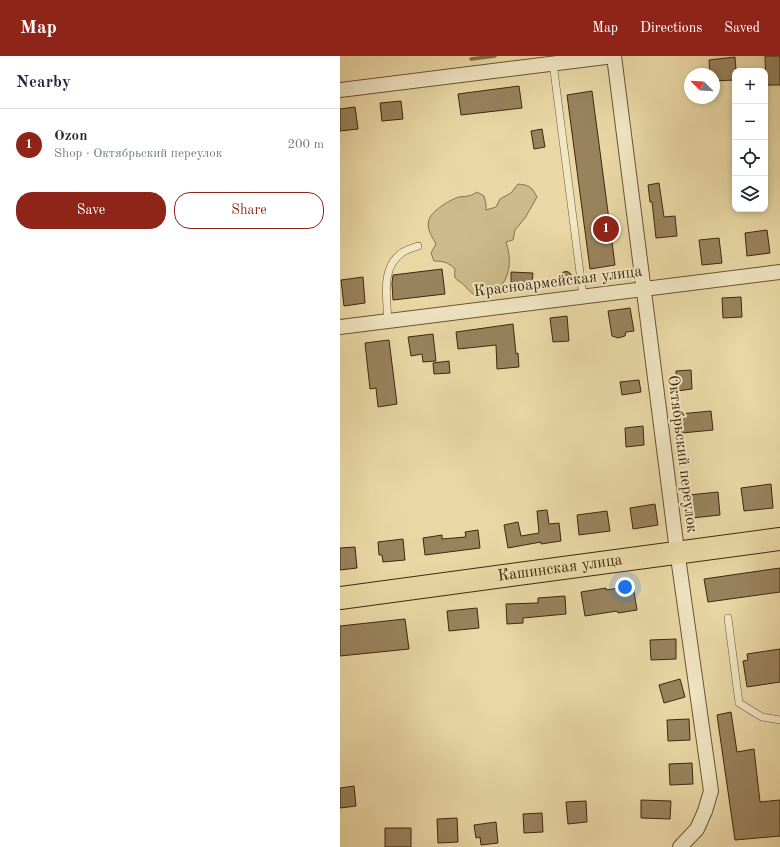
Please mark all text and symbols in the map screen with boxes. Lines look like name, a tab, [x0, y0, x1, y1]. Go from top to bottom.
text: Map	[20, 19, 57, 38]
text: Map	[592, 21, 618, 35]
text: Directions	[640, 21, 702, 35]
text: Saved	[724, 21, 760, 35]
north arrow	[684, 68, 720, 104]
map controls	[732, 68, 768, 212]
button: +	[732, 68, 768, 104]
text: Nearby	[16, 74, 71, 91]
button: −	[732, 104, 768, 140]
text: Ozon	[54, 129, 87, 144]
text: 1	[25, 138, 33, 151]
text: 200 m	[287, 138, 324, 151]
button: locate	[732, 140, 768, 176]
text: Shop · Октябрьский переулок	[54, 147, 222, 160]
button: layers	[732, 176, 768, 212]
button: Save	[16, 192, 166, 229]
button: Share	[174, 192, 324, 229]
pin: 1	[593, 214, 619, 244]
street label: Красноармейская улица	[473, 264, 643, 300]
street label: Октябрьский переулок	[664, 374, 700, 534]
street label: Кашинская улица	[497, 552, 624, 585]
your location	[615, 577, 635, 597]

